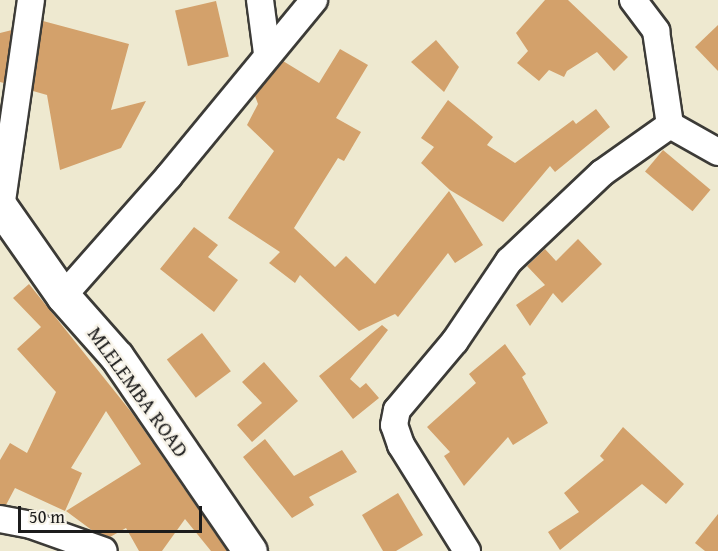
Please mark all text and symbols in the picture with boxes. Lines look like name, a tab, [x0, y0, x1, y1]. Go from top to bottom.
street label: MLELEMBA ROAD	[82, 322, 194, 462]
scale bar	[21, 494, 206, 532]
text: 50 m	[29, 503, 65, 530]

